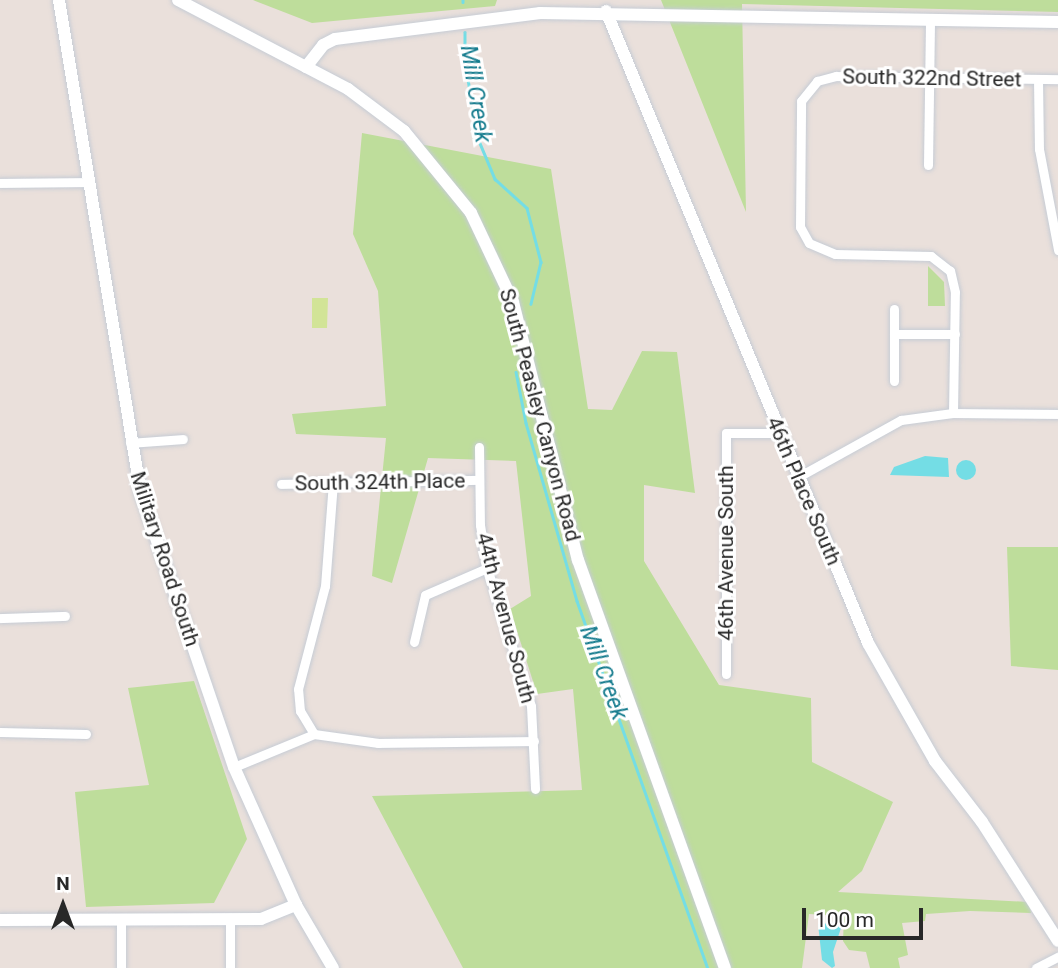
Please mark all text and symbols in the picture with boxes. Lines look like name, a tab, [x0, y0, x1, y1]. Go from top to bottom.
water label: Mill Creek	[454, 43, 496, 145]
street label: South 322nd Street	[842, 64, 1022, 92]
street label: South Peasley Canyon Road	[494, 286, 586, 544]
street label: 46th Place South	[761, 413, 847, 569]
street label: 46th Avenue South	[713, 465, 739, 641]
street label: Military Road South	[125, 468, 205, 650]
street label: South 324th Place	[294, 468, 466, 496]
street label: 44th Avenue South	[471, 530, 541, 706]
water label: Mill Creek	[573, 622, 633, 724]
north arrow	[28, 870, 98, 940]
text: N	[56, 872, 70, 895]
scale bar	[806, 894, 927, 938]
text: 100 m	[815, 908, 874, 932]

